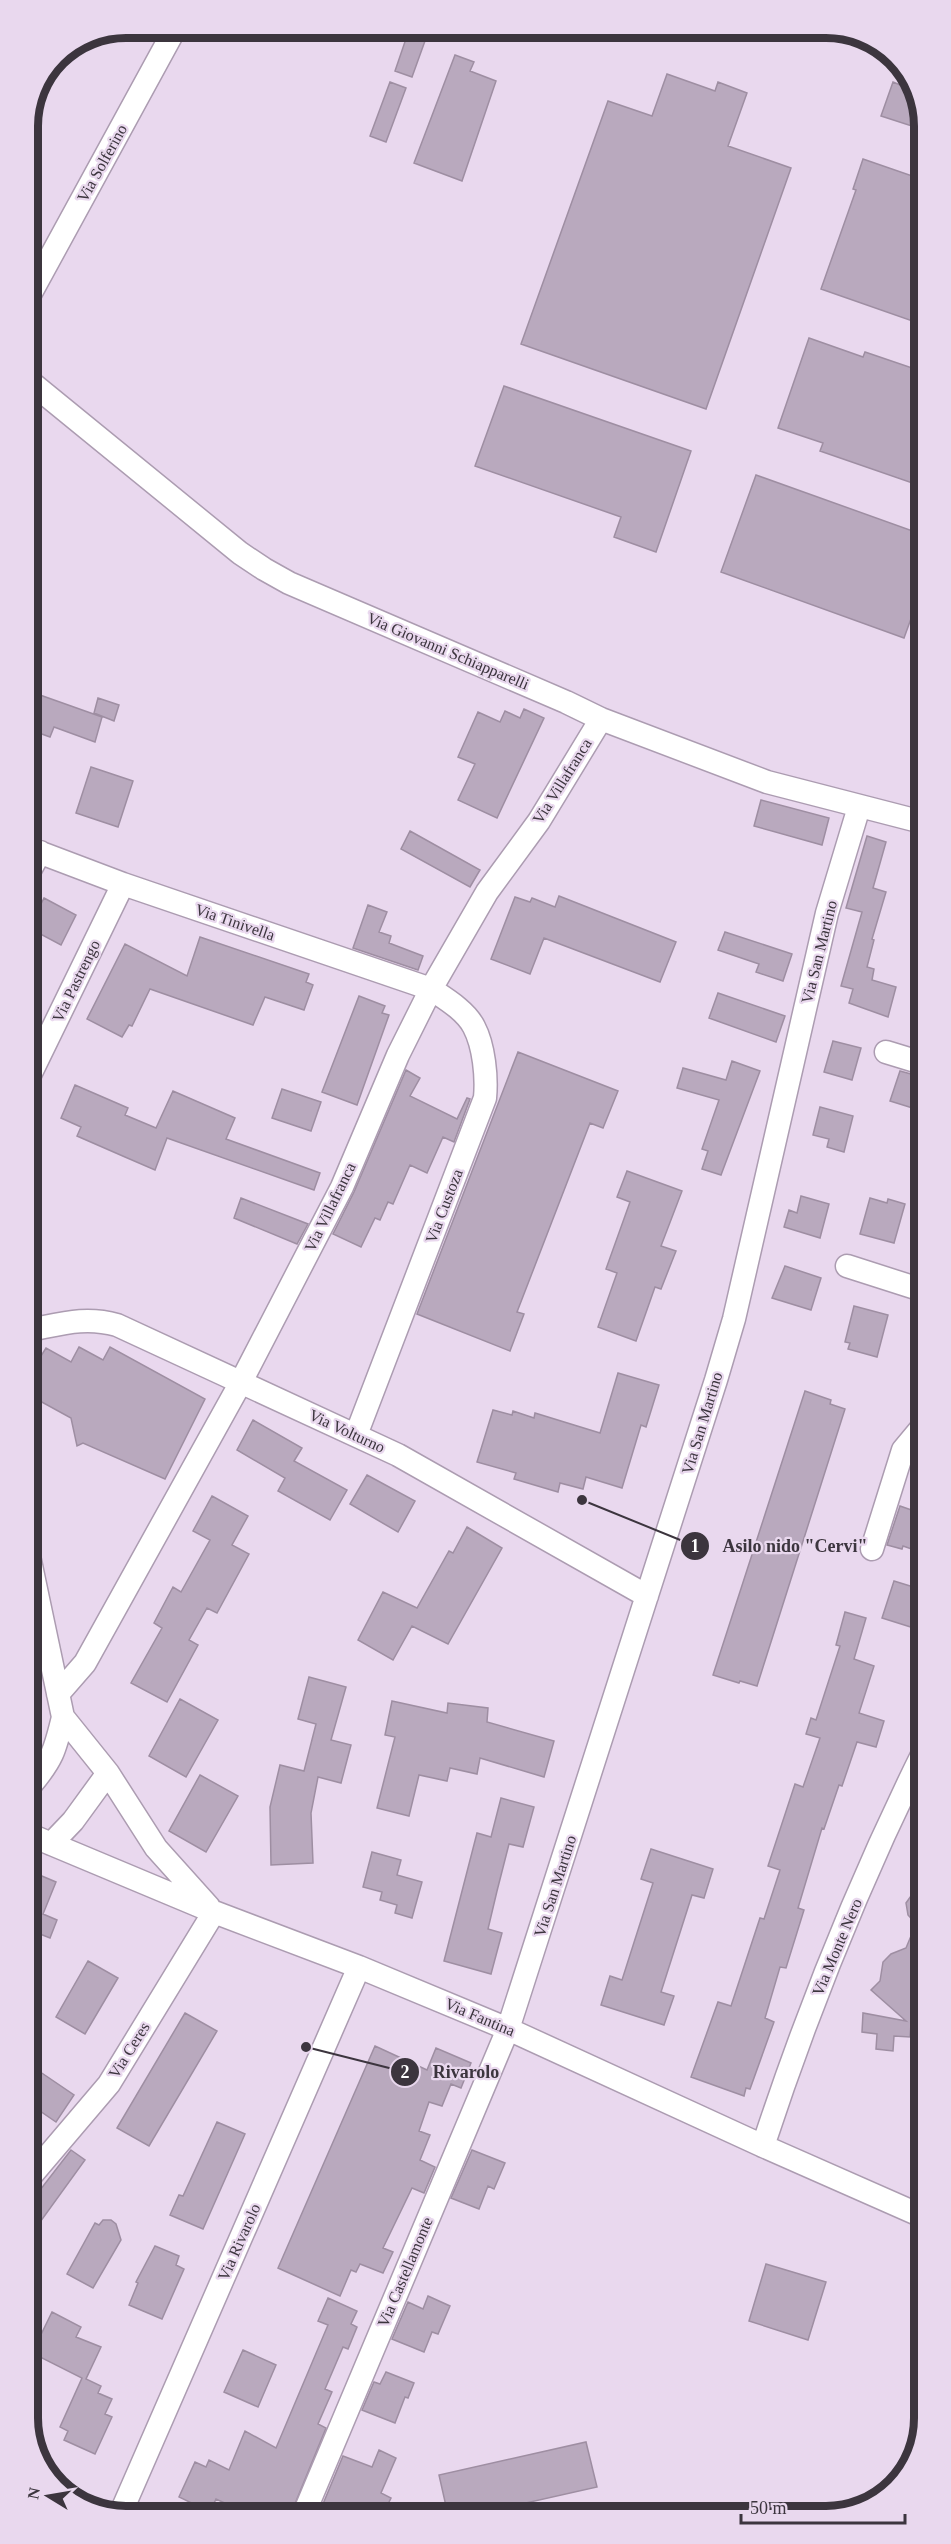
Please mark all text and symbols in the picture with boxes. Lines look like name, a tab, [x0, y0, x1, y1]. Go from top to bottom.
street label: Via Solferino	[74, 121, 130, 205]
street label: Via Giovanni Schiapparelli	[364, 609, 532, 694]
street label: Via Villafranca	[529, 735, 595, 827]
street label: Via San Martino	[798, 899, 840, 1005]
street label: Via Tinivella	[193, 900, 277, 944]
street label: Via Pastrengo	[49, 937, 104, 1025]
street label: Via Villafranca	[301, 1160, 359, 1254]
street label: Via Custoza	[422, 1167, 466, 1245]
street label: Via San Martino	[678, 1370, 726, 1476]
street label: Via Volturno	[306, 1406, 388, 1456]
callout: Asilo nido "Cervi"	[680, 1528, 879, 1564]
text: 1	[691, 1536, 700, 1556]
text: Asilo nido "Cervi"	[723, 1536, 868, 1556]
street label: Via San Martino	[531, 1833, 579, 1939]
street label: Via Monte Nero	[809, 1896, 865, 1998]
street label: Via Fantina	[443, 1995, 517, 2039]
street label: Via Ceres	[105, 2019, 153, 2081]
callout: Rivarolo	[390, 2054, 511, 2090]
text: 2	[401, 2062, 410, 2082]
text: Rivarolo	[433, 2062, 499, 2082]
street label: Via Rivarolo	[215, 2201, 263, 2283]
street label: Via Castellamonte	[374, 2215, 436, 2329]
north arrow	[18, 2466, 78, 2526]
text: N	[24, 2486, 43, 2501]
scale bar	[741, 2487, 904, 2525]
text: 50 m	[750, 2498, 787, 2518]

